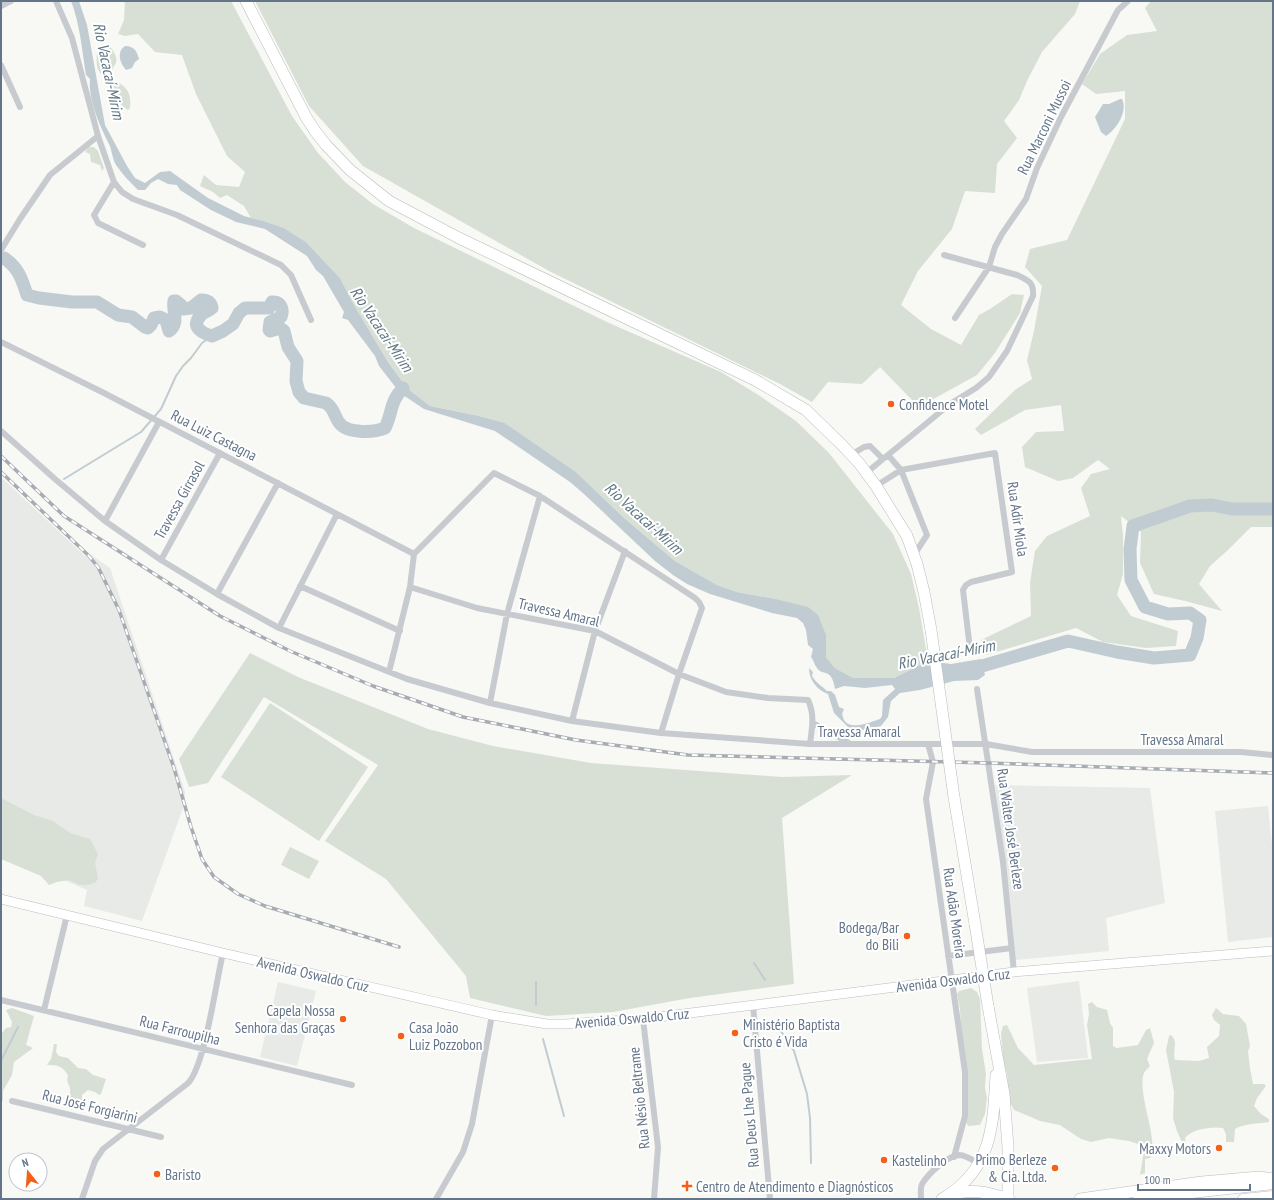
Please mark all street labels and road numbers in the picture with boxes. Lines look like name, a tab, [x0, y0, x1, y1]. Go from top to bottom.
street label: Rua Marconi Mussoi	[1013, 77, 1075, 177]
street label: Rua Luiz Castagna	[168, 405, 260, 465]
street label: Travessa Girrasol	[150, 457, 209, 543]
street label: Rua Adir Miola	[1003, 480, 1033, 558]
street label: Travessa Amaral	[516, 593, 602, 631]
street label: Travessa Amaral	[818, 722, 901, 741]
street label: Travessa Amaral	[1141, 730, 1224, 749]
street label: Rua Walter José Berleze	[993, 767, 1029, 891]
street label: Rua Adão Moreira	[939, 866, 971, 960]
street label: Avenida Oswaldo Cruz	[255, 952, 371, 996]
street label: Avenida Oswaldo Cruz	[895, 964, 1011, 996]
street label: Avenida Oswaldo Cruz	[574, 1004, 690, 1032]
street label: Rua Farroupilha	[138, 1011, 222, 1049]
street label: Rua Nésio Beltrame	[624, 1046, 654, 1150]
street label: Rua Deus Lhe Pague	[735, 1062, 763, 1168]
street label: Rua José Forgiarini	[41, 1085, 139, 1127]

